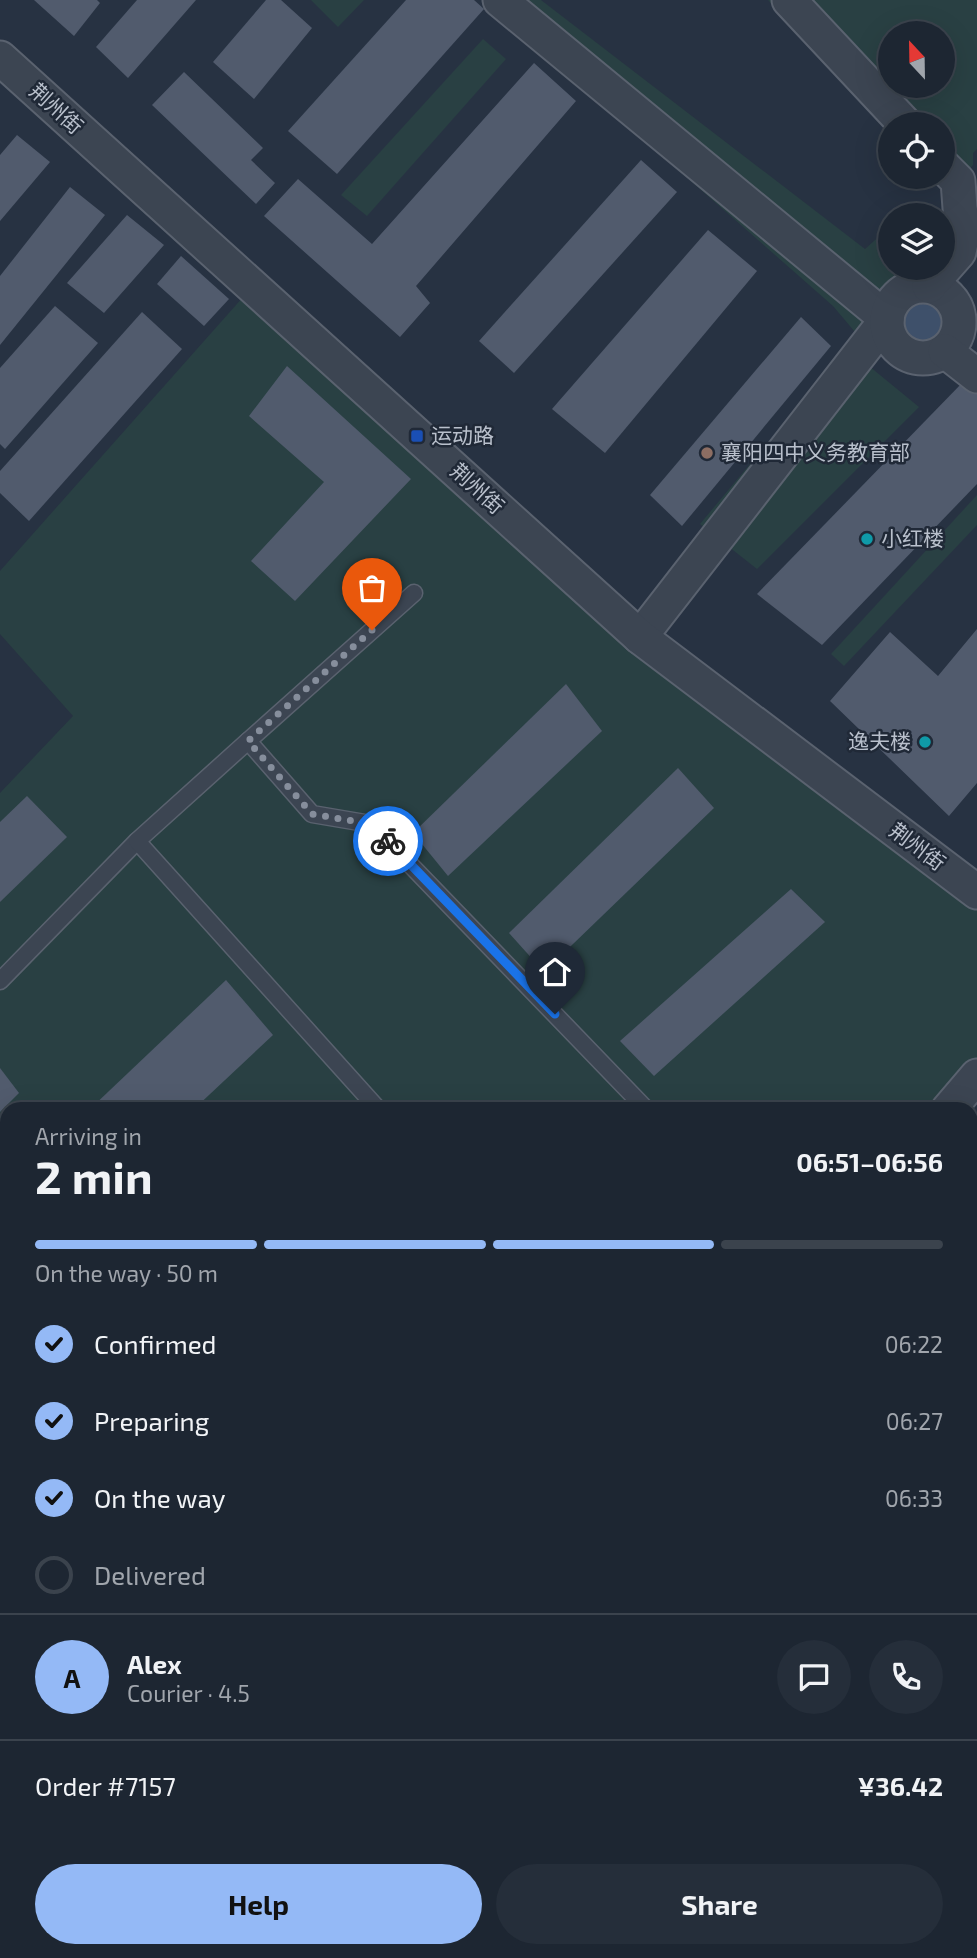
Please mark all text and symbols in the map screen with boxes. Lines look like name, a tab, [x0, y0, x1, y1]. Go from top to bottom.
north arrow	[878, 21, 956, 98]
map controls	[878, 21, 955, 280]
street label: 荆州街	[25, 78, 89, 138]
button: locate	[878, 112, 955, 189]
button: layers	[878, 203, 955, 280]
place label: 运动路	[431, 422, 494, 447]
marker: 运动路	[409, 428, 425, 444]
place label: 襄阳四中义务教育部	[721, 439, 910, 464]
marker: 襄阳四中义务教育部	[699, 445, 715, 461]
street label: 荆州街	[446, 458, 510, 518]
place label: 小红楼	[881, 525, 944, 550]
marker: 小红楼	[859, 531, 875, 547]
pin	[342, 558, 402, 630]
icon: bag	[353, 569, 391, 607]
place label: 逸夫楼	[848, 728, 911, 753]
marker: 逸夫楼	[917, 734, 933, 750]
courier	[353, 806, 423, 876]
street label: 荆州街	[885, 817, 951, 875]
icon: bike	[369, 822, 407, 860]
pin	[525, 942, 585, 1014]
icon: home	[536, 953, 574, 991]
text: Arriving in	[35, 1122, 142, 1150]
text: 06:51–06:56	[796, 1146, 943, 1177]
text: 2 min	[35, 1148, 153, 1203]
text: On the way · 50 m	[35, 1259, 218, 1287]
icon: check	[35, 1325, 73, 1363]
text: Confirmed	[94, 1328, 217, 1359]
text: 06:22	[885, 1330, 943, 1358]
icon: check	[35, 1402, 73, 1440]
text: Preparing	[94, 1405, 209, 1436]
text: 06:27	[886, 1407, 943, 1435]
icon: check	[35, 1479, 73, 1517]
text: On the way	[94, 1482, 225, 1513]
text: 06:33	[885, 1484, 943, 1512]
text: Delivered	[94, 1559, 206, 1590]
button: chat	[777, 1640, 851, 1714]
button: phone	[869, 1640, 943, 1714]
text: Alex	[127, 1648, 182, 1679]
text: A	[64, 1662, 80, 1693]
text: Courier · 4.5	[127, 1679, 250, 1707]
text: Order #7157	[35, 1770, 176, 1801]
text: ¥36.42	[858, 1770, 943, 1801]
button: Help	[35, 1864, 482, 1944]
button: Share	[496, 1864, 943, 1944]

